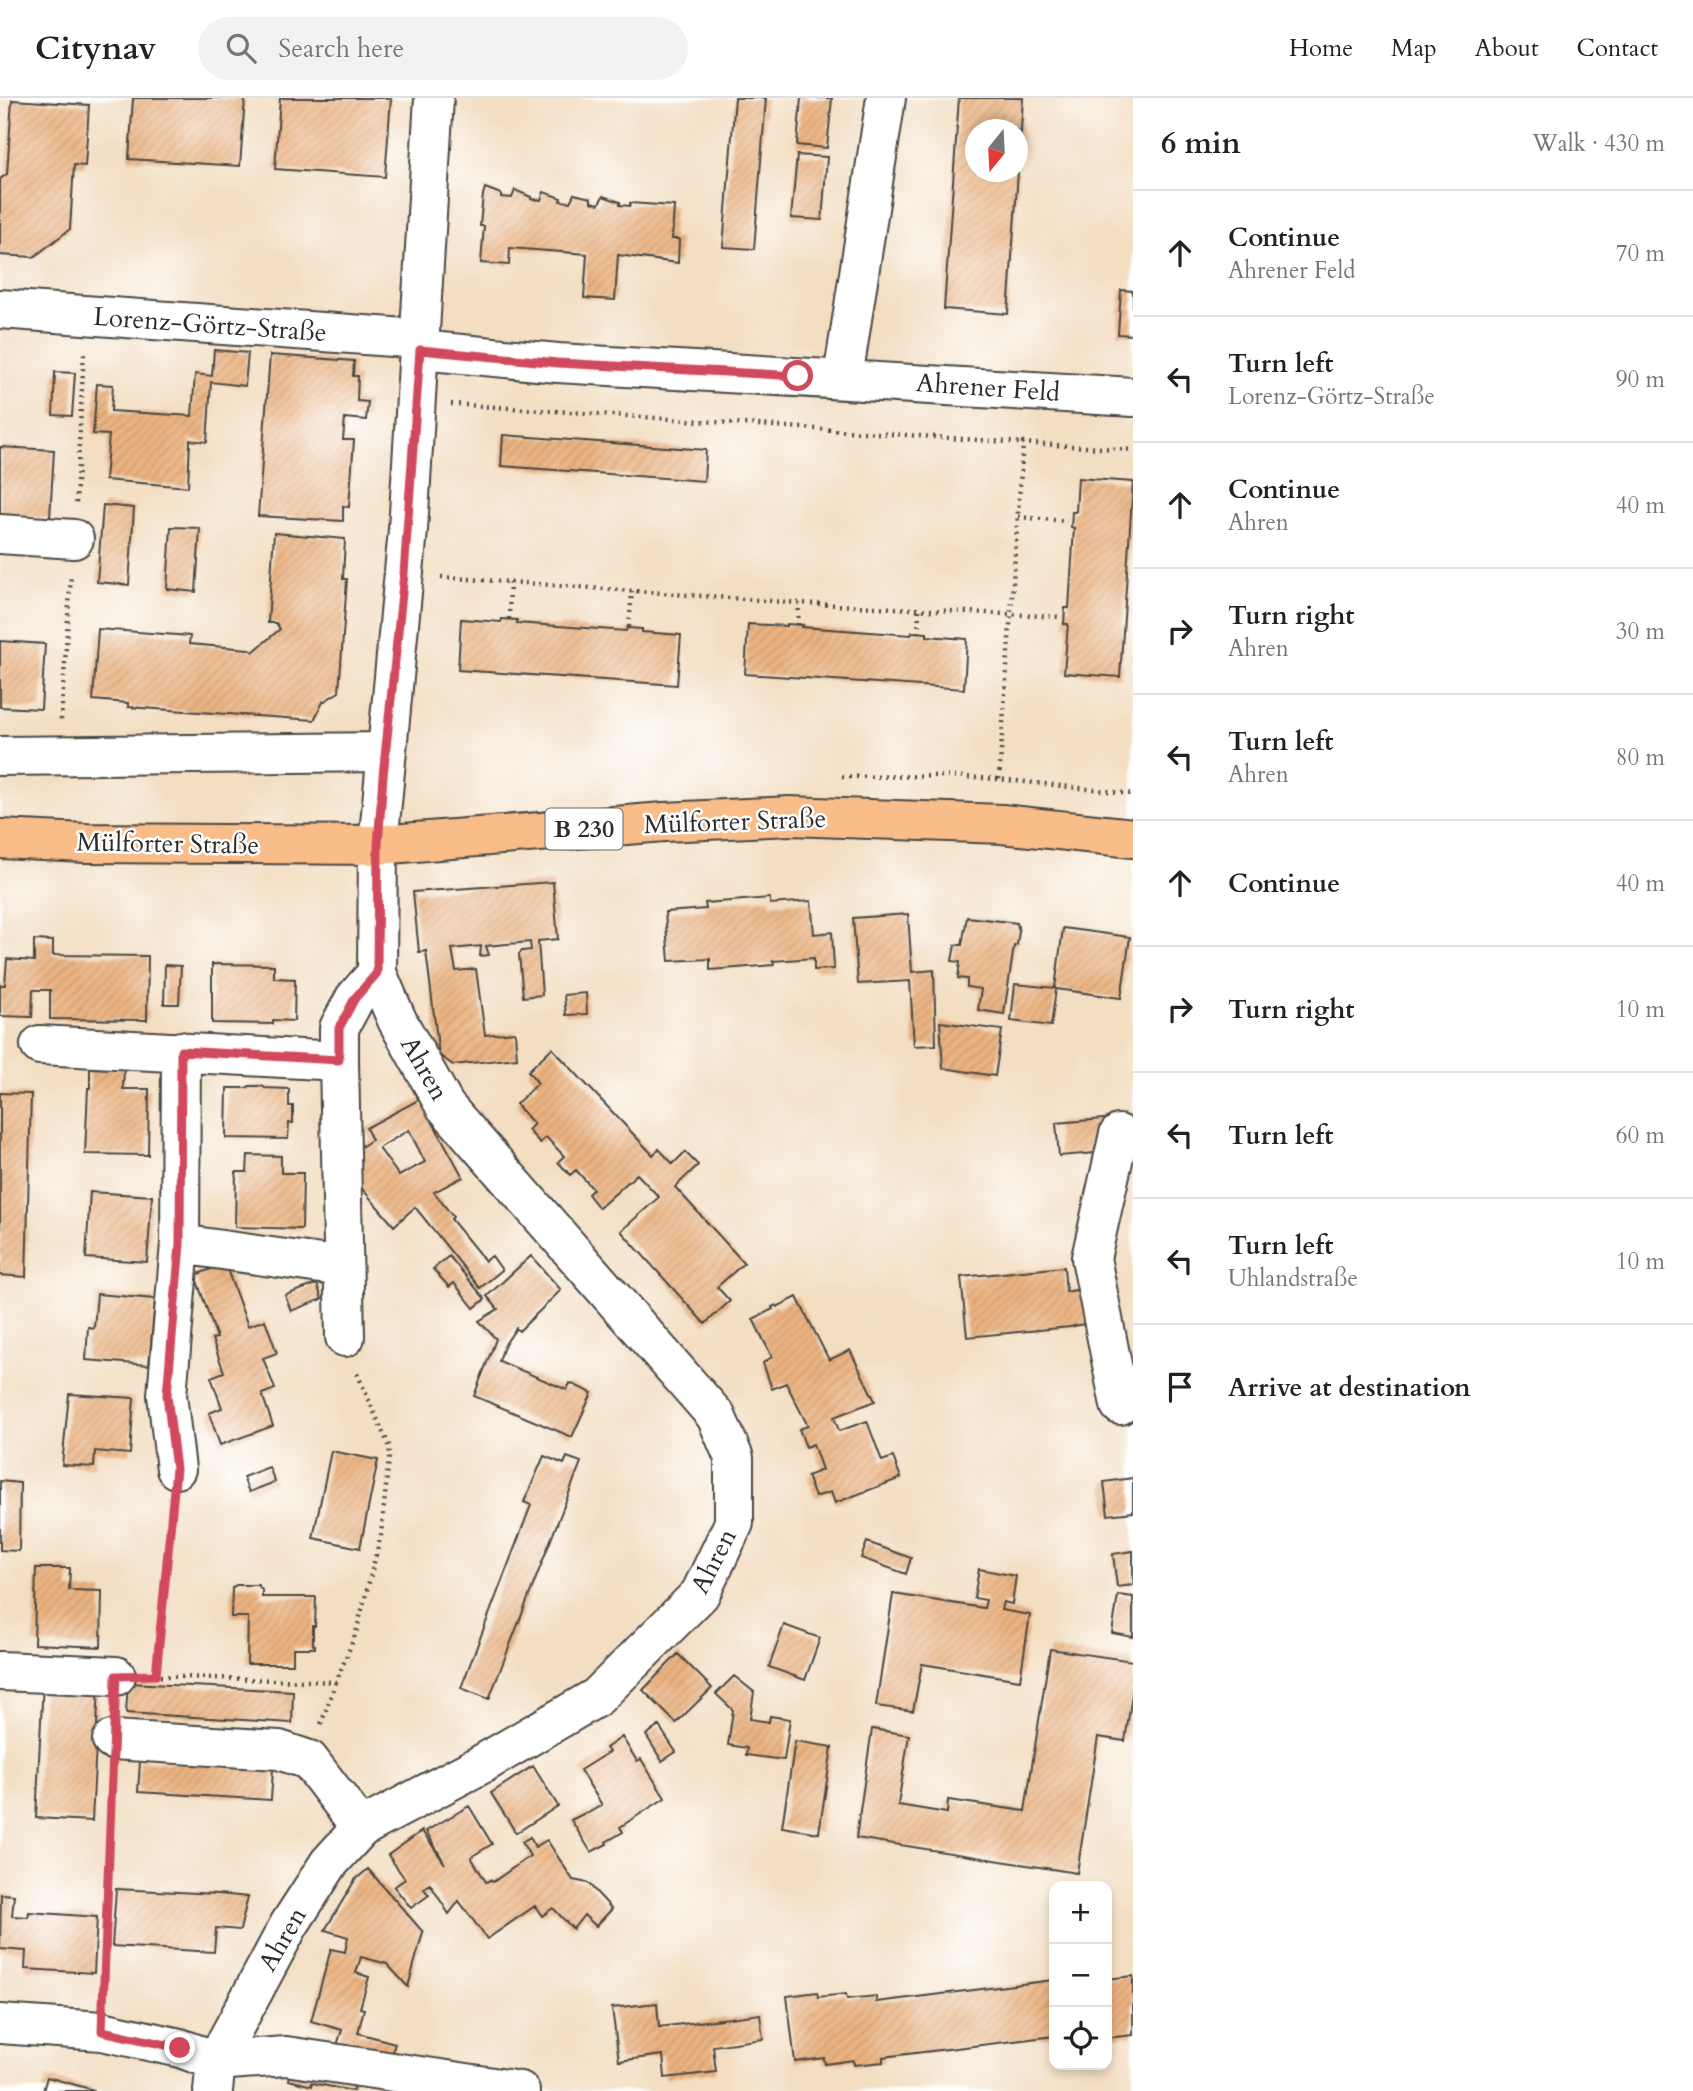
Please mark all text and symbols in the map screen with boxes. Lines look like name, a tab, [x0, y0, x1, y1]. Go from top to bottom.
search box	[198, 17, 688, 80]
text: Citynav	[35, 26, 156, 71]
icon: search	[222, 29, 260, 67]
text: Search here	[278, 31, 404, 66]
text: Home	[1289, 32, 1353, 65]
text: Map	[1391, 32, 1437, 65]
text: About	[1475, 32, 1539, 65]
text: Contact	[1577, 32, 1658, 65]
north arrow	[965, 119, 1028, 182]
text: 6 min	[1161, 123, 1241, 164]
text: Walk · 430 m	[1532, 128, 1665, 159]
text: Continue	[1228, 220, 1340, 255]
icon: ahead	[1161, 234, 1199, 272]
text: 70 m	[1616, 238, 1665, 269]
text: Ahrener Feld	[1228, 255, 1356, 286]
street label: Lorenz-Görtz-Straße	[92, 299, 328, 350]
text: Turn left	[1228, 346, 1333, 381]
route start	[782, 360, 813, 391]
icon: left	[1161, 360, 1199, 398]
text: 90 m	[1616, 364, 1665, 395]
street label: Ahrener Feld	[915, 365, 1061, 410]
text: Lorenz-Görtz-Straße	[1228, 381, 1435, 412]
text: Continue	[1228, 472, 1340, 507]
icon: ahead	[1161, 486, 1199, 524]
text: 40 m	[1616, 490, 1665, 521]
text: Ahren	[1228, 507, 1289, 538]
text: Turn right	[1228, 598, 1355, 633]
icon: right	[1161, 612, 1199, 650]
text: 30 m	[1616, 616, 1665, 647]
text: Ahren	[1228, 633, 1289, 664]
text: Turn left	[1228, 724, 1333, 759]
icon: left	[1161, 738, 1199, 776]
text: 80 m	[1616, 742, 1665, 773]
text: Ahren	[1228, 759, 1289, 790]
street label: Mülforter Straße	[643, 801, 827, 842]
road number: B 230	[546, 808, 622, 850]
street label: Mülforter Straße	[76, 824, 260, 863]
icon: ahead	[1161, 864, 1199, 902]
text: Continue	[1228, 866, 1340, 901]
text: 40 m	[1616, 868, 1665, 899]
icon: right	[1161, 990, 1199, 1028]
text: Turn right	[1228, 992, 1355, 1027]
text: 10 m	[1616, 994, 1665, 1025]
street label: Ahren	[392, 1030, 457, 1107]
icon: left	[1161, 1116, 1199, 1154]
text: Turn left	[1228, 1118, 1333, 1153]
text: 60 m	[1616, 1120, 1665, 1151]
text: Turn left	[1228, 1228, 1333, 1263]
icon: left	[1161, 1242, 1199, 1280]
text: 10 m	[1616, 1246, 1665, 1277]
text: Uhlandstraße	[1228, 1263, 1358, 1294]
icon: arrive	[1161, 1368, 1199, 1406]
text: Arrive at destination	[1228, 1370, 1471, 1405]
street label: Ahren	[682, 1522, 745, 1600]
map controls	[1049, 1881, 1112, 2070]
button: +	[1049, 1881, 1112, 1944]
street label: Ahren	[250, 1901, 315, 1978]
button: −	[1049, 1944, 1112, 2007]
button: locate	[1049, 2007, 1112, 2070]
route end	[164, 2032, 195, 2063]

